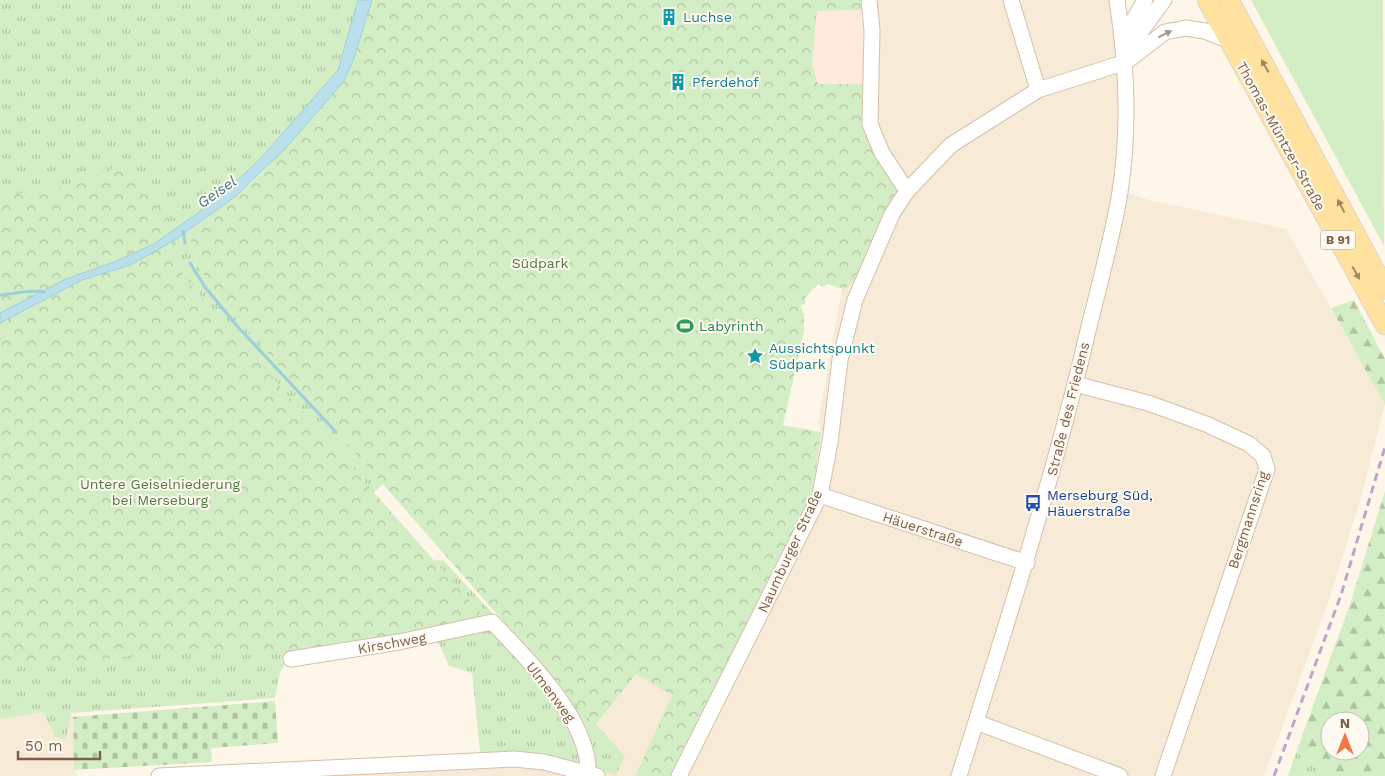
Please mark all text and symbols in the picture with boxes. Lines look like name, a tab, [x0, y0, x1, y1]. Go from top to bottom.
building icon: Luchse	[659, 7, 679, 27]
place label: Luchse	[683, 9, 732, 25]
one-way arrow	[1158, 30, 1173, 38]
street label: Thomas-Müntzer-Straße	[1233, 59, 1329, 213]
one-way arrow	[1261, 59, 1269, 74]
building icon: Pferdehof	[668, 72, 688, 92]
place label: Pferdehof	[692, 74, 759, 90]
water label: Geisel	[194, 172, 240, 212]
one-way arrow	[1336, 200, 1345, 213]
road number: B 91	[1320, 230, 1356, 250]
park label: Südpark	[512, 255, 568, 271]
one-way arrow	[1352, 267, 1361, 280]
sports icon: Labyrinth	[675, 316, 695, 336]
place label: Labyrinth	[699, 318, 764, 334]
place label: Aussichtspunkt Südpark	[769, 340, 875, 372]
street label: Straße des Friedens	[1044, 341, 1092, 477]
place icon: Aussichtspunkt Südpark	[745, 346, 765, 366]
street label: Bergmannsring	[1225, 469, 1271, 571]
park label: Untere Geiselniederung bei Merseburg	[80, 476, 241, 508]
street label: Naumburger Straße	[755, 487, 825, 615]
place label: Merseburg Süd, Häuerstraße	[1047, 487, 1153, 519]
bus stop icon: Merseburg Süd, Häuerstraße	[1023, 493, 1043, 513]
street label: Häuerstraße	[881, 508, 965, 550]
street label: Kirschweg	[357, 629, 428, 657]
street label: Ulmenweg	[523, 659, 579, 726]
north arrow	[1320, 711, 1370, 761]
text: N	[1340, 715, 1350, 731]
scale bar	[18, 728, 100, 760]
text: 50 m	[25, 737, 62, 755]

